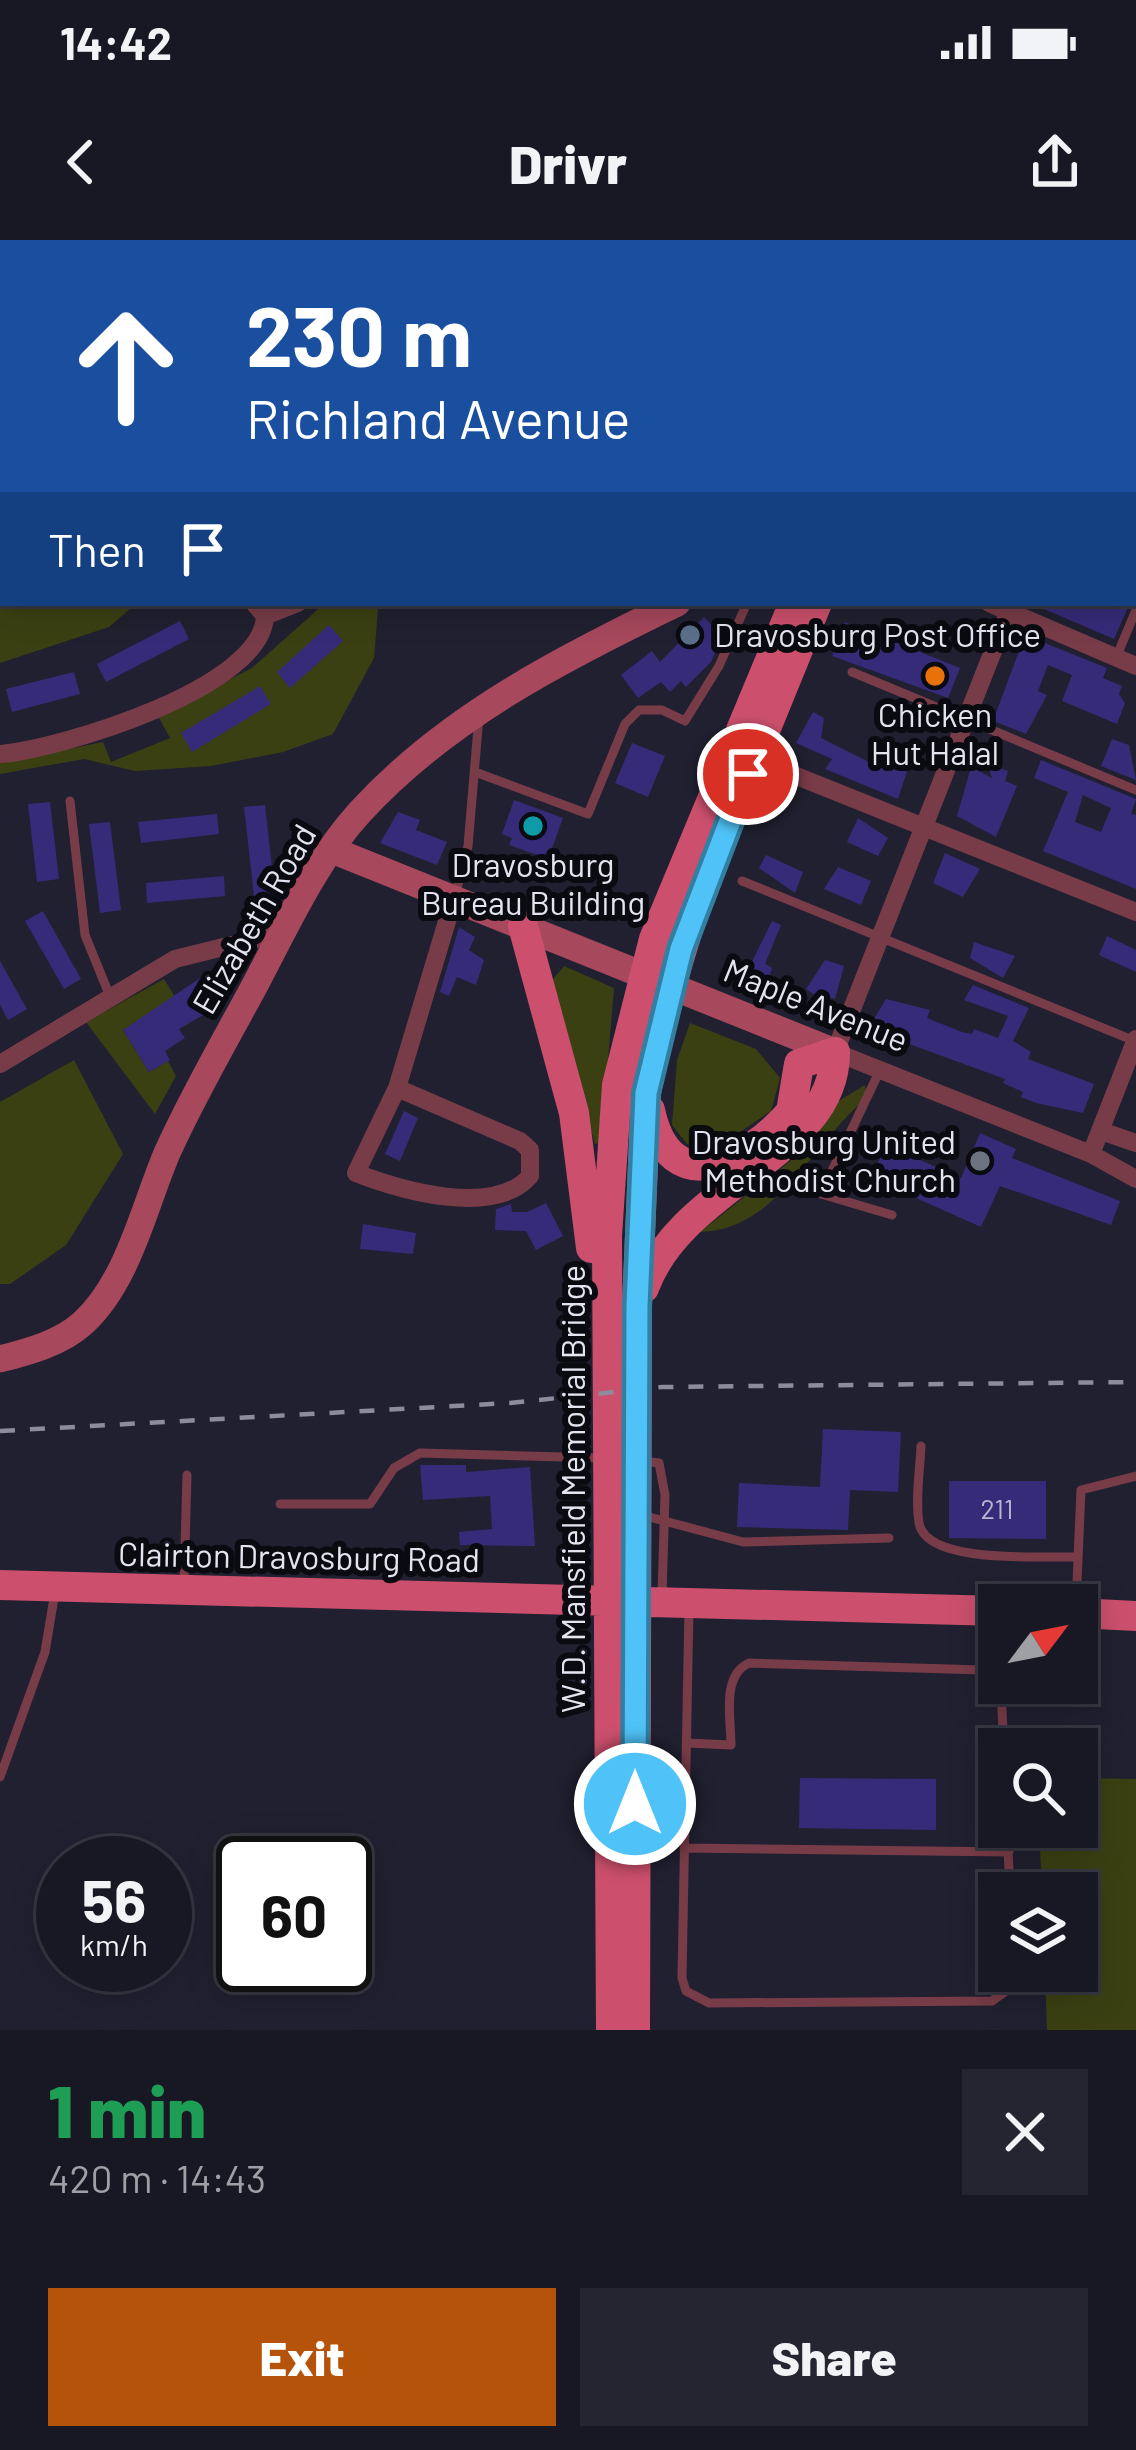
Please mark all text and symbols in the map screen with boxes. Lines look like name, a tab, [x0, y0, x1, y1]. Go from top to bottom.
text: 14:42	[60, 15, 172, 69]
icon: back	[48, 129, 114, 195]
icon: share	[1022, 129, 1088, 195]
text: Drivr	[509, 130, 627, 195]
text: 230 m	[246, 283, 472, 384]
icon: ahead	[48, 288, 204, 444]
text: Richland Avenue	[246, 385, 631, 450]
icon: arrive	[170, 516, 236, 582]
text: Then	[48, 522, 146, 576]
place label: Dravosburg Post Office	[714, 614, 1041, 654]
marker: Dravosburg Post Office	[677, 622, 703, 648]
marker: Chicken Hut Halal	[922, 663, 948, 689]
place label: Chicken Hut Halal	[871, 694, 999, 772]
pin	[697, 723, 799, 825]
icon: arrive	[715, 741, 781, 807]
marker: Dravosburg Bureau Building	[520, 813, 546, 839]
street label: Elizabeth Road	[183, 817, 323, 1020]
place label: Dravosburg Bureau Building	[421, 844, 645, 922]
street label: Maple Avenue	[718, 949, 914, 1059]
place label: Dravosburg United Methodist Church	[692, 1121, 956, 1199]
marker: Dravosburg United Methodist Church	[967, 1148, 993, 1174]
street label: W.D. Mansfield Memorial Bridge	[552, 1265, 592, 1713]
house number: 211	[980, 1492, 1014, 1524]
street label: Clairton Dravosburg Road	[118, 1533, 480, 1579]
north arrow	[978, 1584, 1098, 1704]
map controls	[978, 1584, 1098, 1992]
button: search	[978, 1728, 1098, 1848]
position arrow	[572, 1741, 698, 1867]
speed limit sign: 60	[216, 1836, 372, 1992]
text: 56	[82, 1863, 146, 1935]
button: layers	[978, 1872, 1098, 1992]
text: km/h	[80, 1926, 148, 1962]
text: 1 min	[48, 2066, 206, 2152]
button: close	[962, 2069, 1088, 2195]
text: 420 m · 14:43	[48, 2154, 266, 2201]
button: Exit	[48, 2288, 556, 2426]
button: Share	[580, 2288, 1088, 2426]

